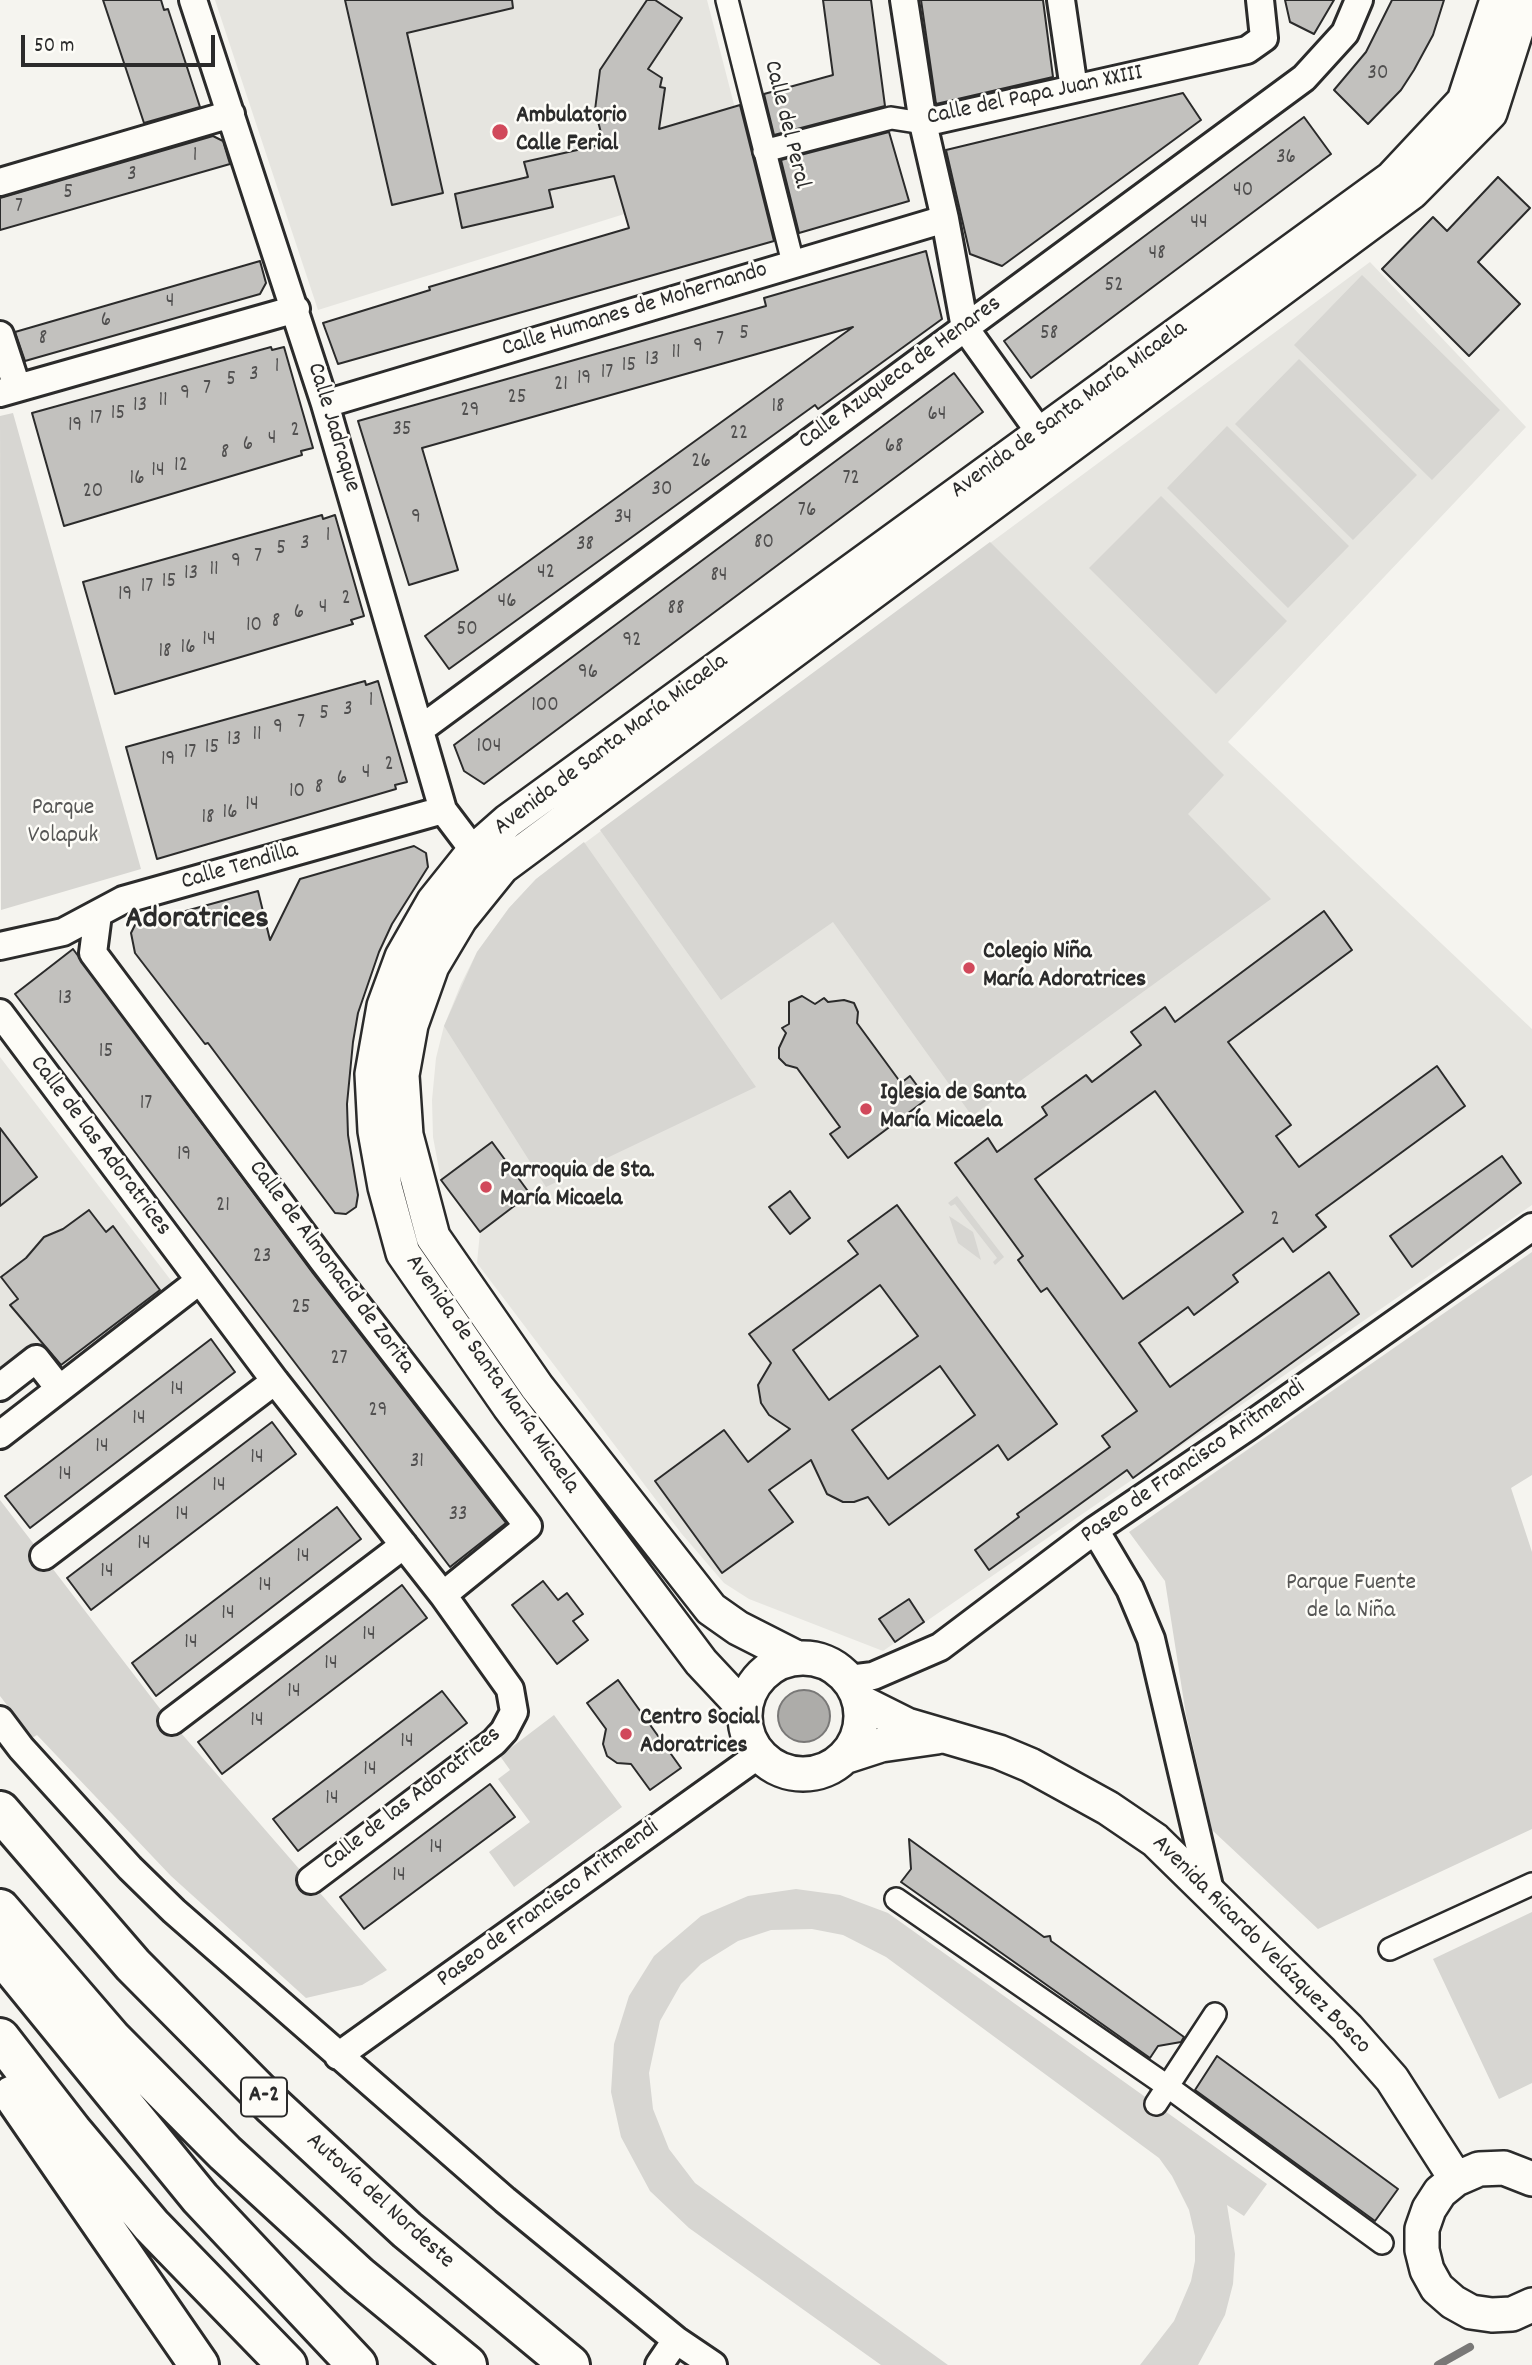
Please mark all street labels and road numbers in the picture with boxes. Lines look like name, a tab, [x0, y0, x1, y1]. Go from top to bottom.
street label: Calle del Peral	[755, 58, 815, 192]
street label: Calle del Papa Juan XXIII	[925, 60, 1145, 134]
street label: Calle Humanes de Mohernando	[499, 257, 771, 365]
street label: Calle Azuqueca de Henares	[794, 291, 1008, 457]
street label: Avenida de Santa María Micaela	[946, 316, 1194, 506]
street label: Calle Jadraque	[299, 360, 365, 496]
street label: Avenida de Santa María Micaela	[489, 649, 735, 843]
street label: Calle Tendilla	[178, 838, 302, 898]
street label: Calle de las Adoratrices	[22, 1051, 176, 1243]
street label: Calle de Almonacid de Zorita	[241, 1156, 419, 1380]
street label: Avenida de Santa María Micaela	[397, 1250, 585, 1500]
street label: Paseo de Francisco Aritmendi	[1076, 1375, 1312, 1551]
street label: Calle de las Adoratrices	[318, 1722, 508, 1878]
street label: Paseo de Francisco Aritmendi	[432, 1815, 666, 1995]
street label: Avenida Ricardo Velázquez Bosco	[1144, 1830, 1376, 2062]
road number: A-2	[241, 2078, 287, 2116]
street label: Autovía del Nordeste	[299, 2128, 459, 2276]

